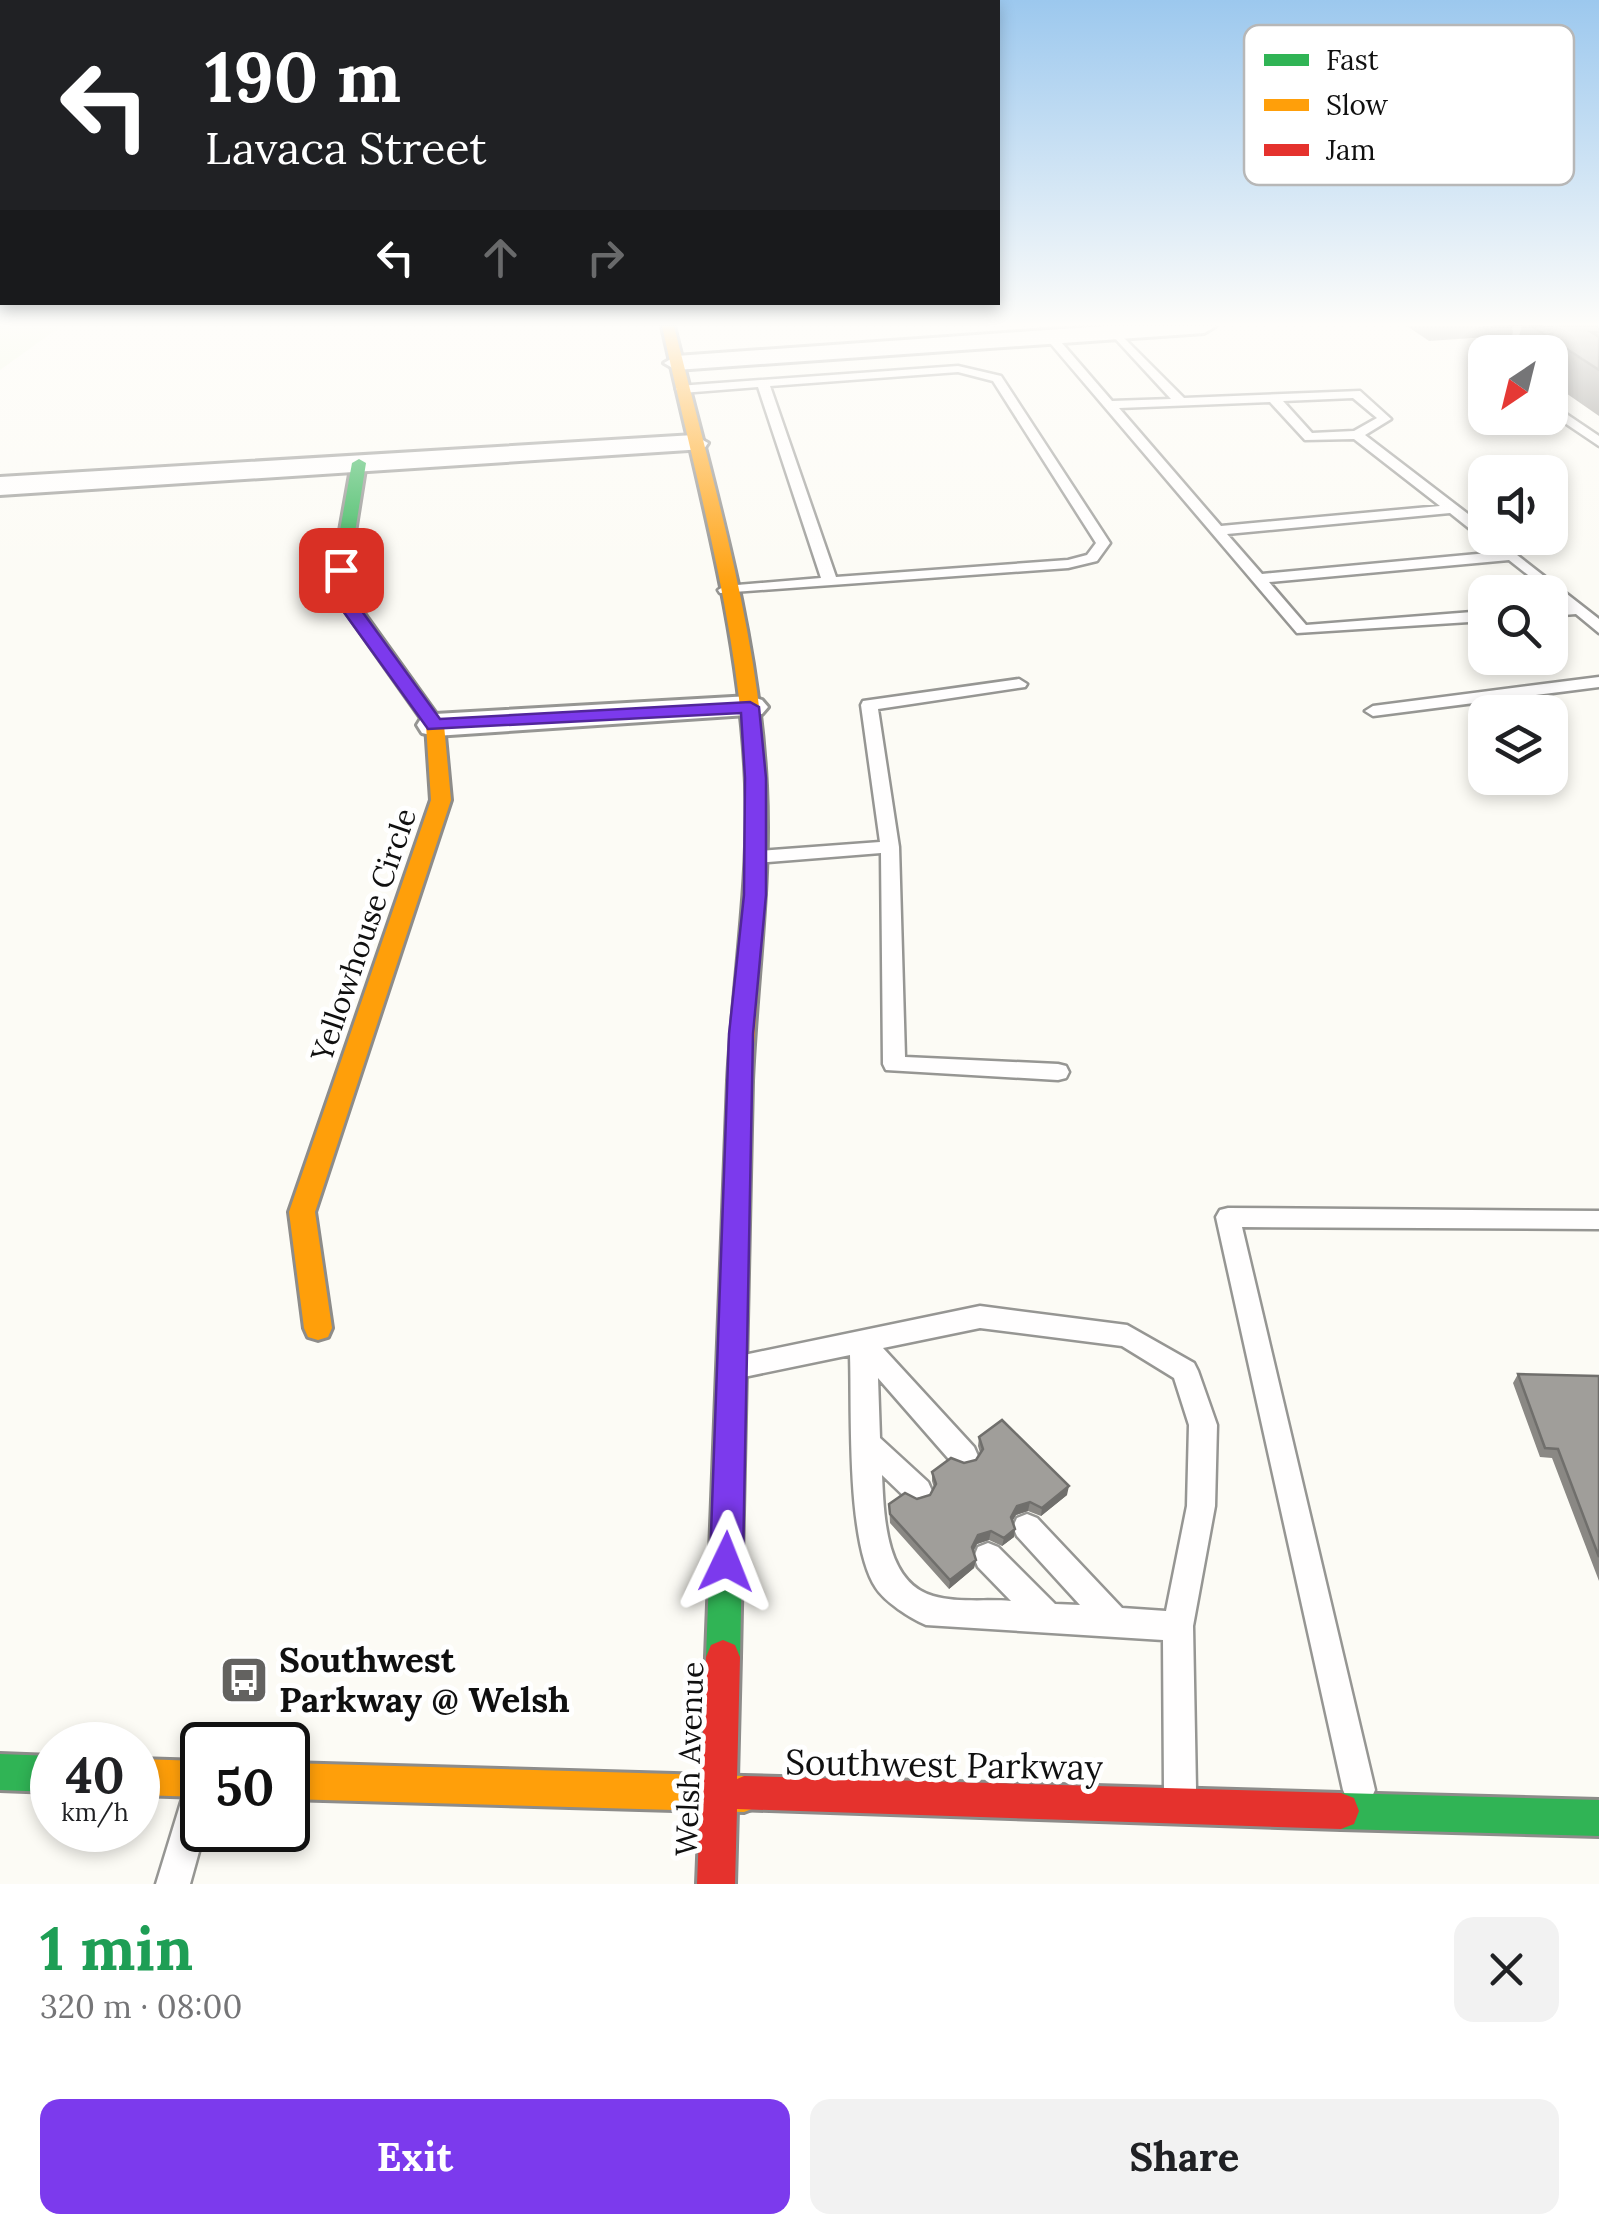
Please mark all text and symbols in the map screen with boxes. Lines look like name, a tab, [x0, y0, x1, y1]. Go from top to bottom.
legend	[1244, 25, 1574, 185]
text: 190 m	[205, 32, 401, 121]
icon: left	[40, 40, 170, 170]
text: Fast	[1326, 42, 1379, 78]
text: Slow	[1326, 87, 1389, 123]
text: Lavaca Street	[205, 119, 487, 176]
text: Jam	[1325, 132, 1376, 168]
icon: left	[368, 230, 423, 285]
icon: ahead	[473, 230, 528, 285]
icon: right	[578, 230, 633, 285]
north arrow	[1468, 335, 1568, 435]
map controls	[1468, 335, 1568, 795]
button: sound	[1468, 455, 1568, 555]
pin	[299, 528, 384, 613]
icon: arrive	[314, 543, 369, 598]
button: search	[1468, 575, 1568, 675]
button: layers	[1468, 695, 1568, 795]
street label: Yellowhouse Circle	[302, 803, 424, 1067]
position arrow	[674, 1510, 778, 1614]
place label: Southwest Parkway @ Welsh	[279, 1637, 570, 1722]
bus stop icon: Southwest Parkway @ Welsh	[218, 1654, 270, 1706]
street label: Welsh Avenue	[667, 1661, 711, 1857]
speed limit sign: 50	[180, 1722, 310, 1852]
street label: Southwest Parkway	[785, 1739, 1104, 1790]
text: 40	[65, 1743, 125, 1807]
text: km/h	[61, 1796, 129, 1828]
text: 1 min	[40, 1910, 193, 1986]
button: close	[1454, 1917, 1559, 2022]
text: 320 m · 08:00	[40, 1986, 242, 2027]
button: Exit	[40, 2099, 790, 2214]
button: Share	[810, 2099, 1559, 2214]

